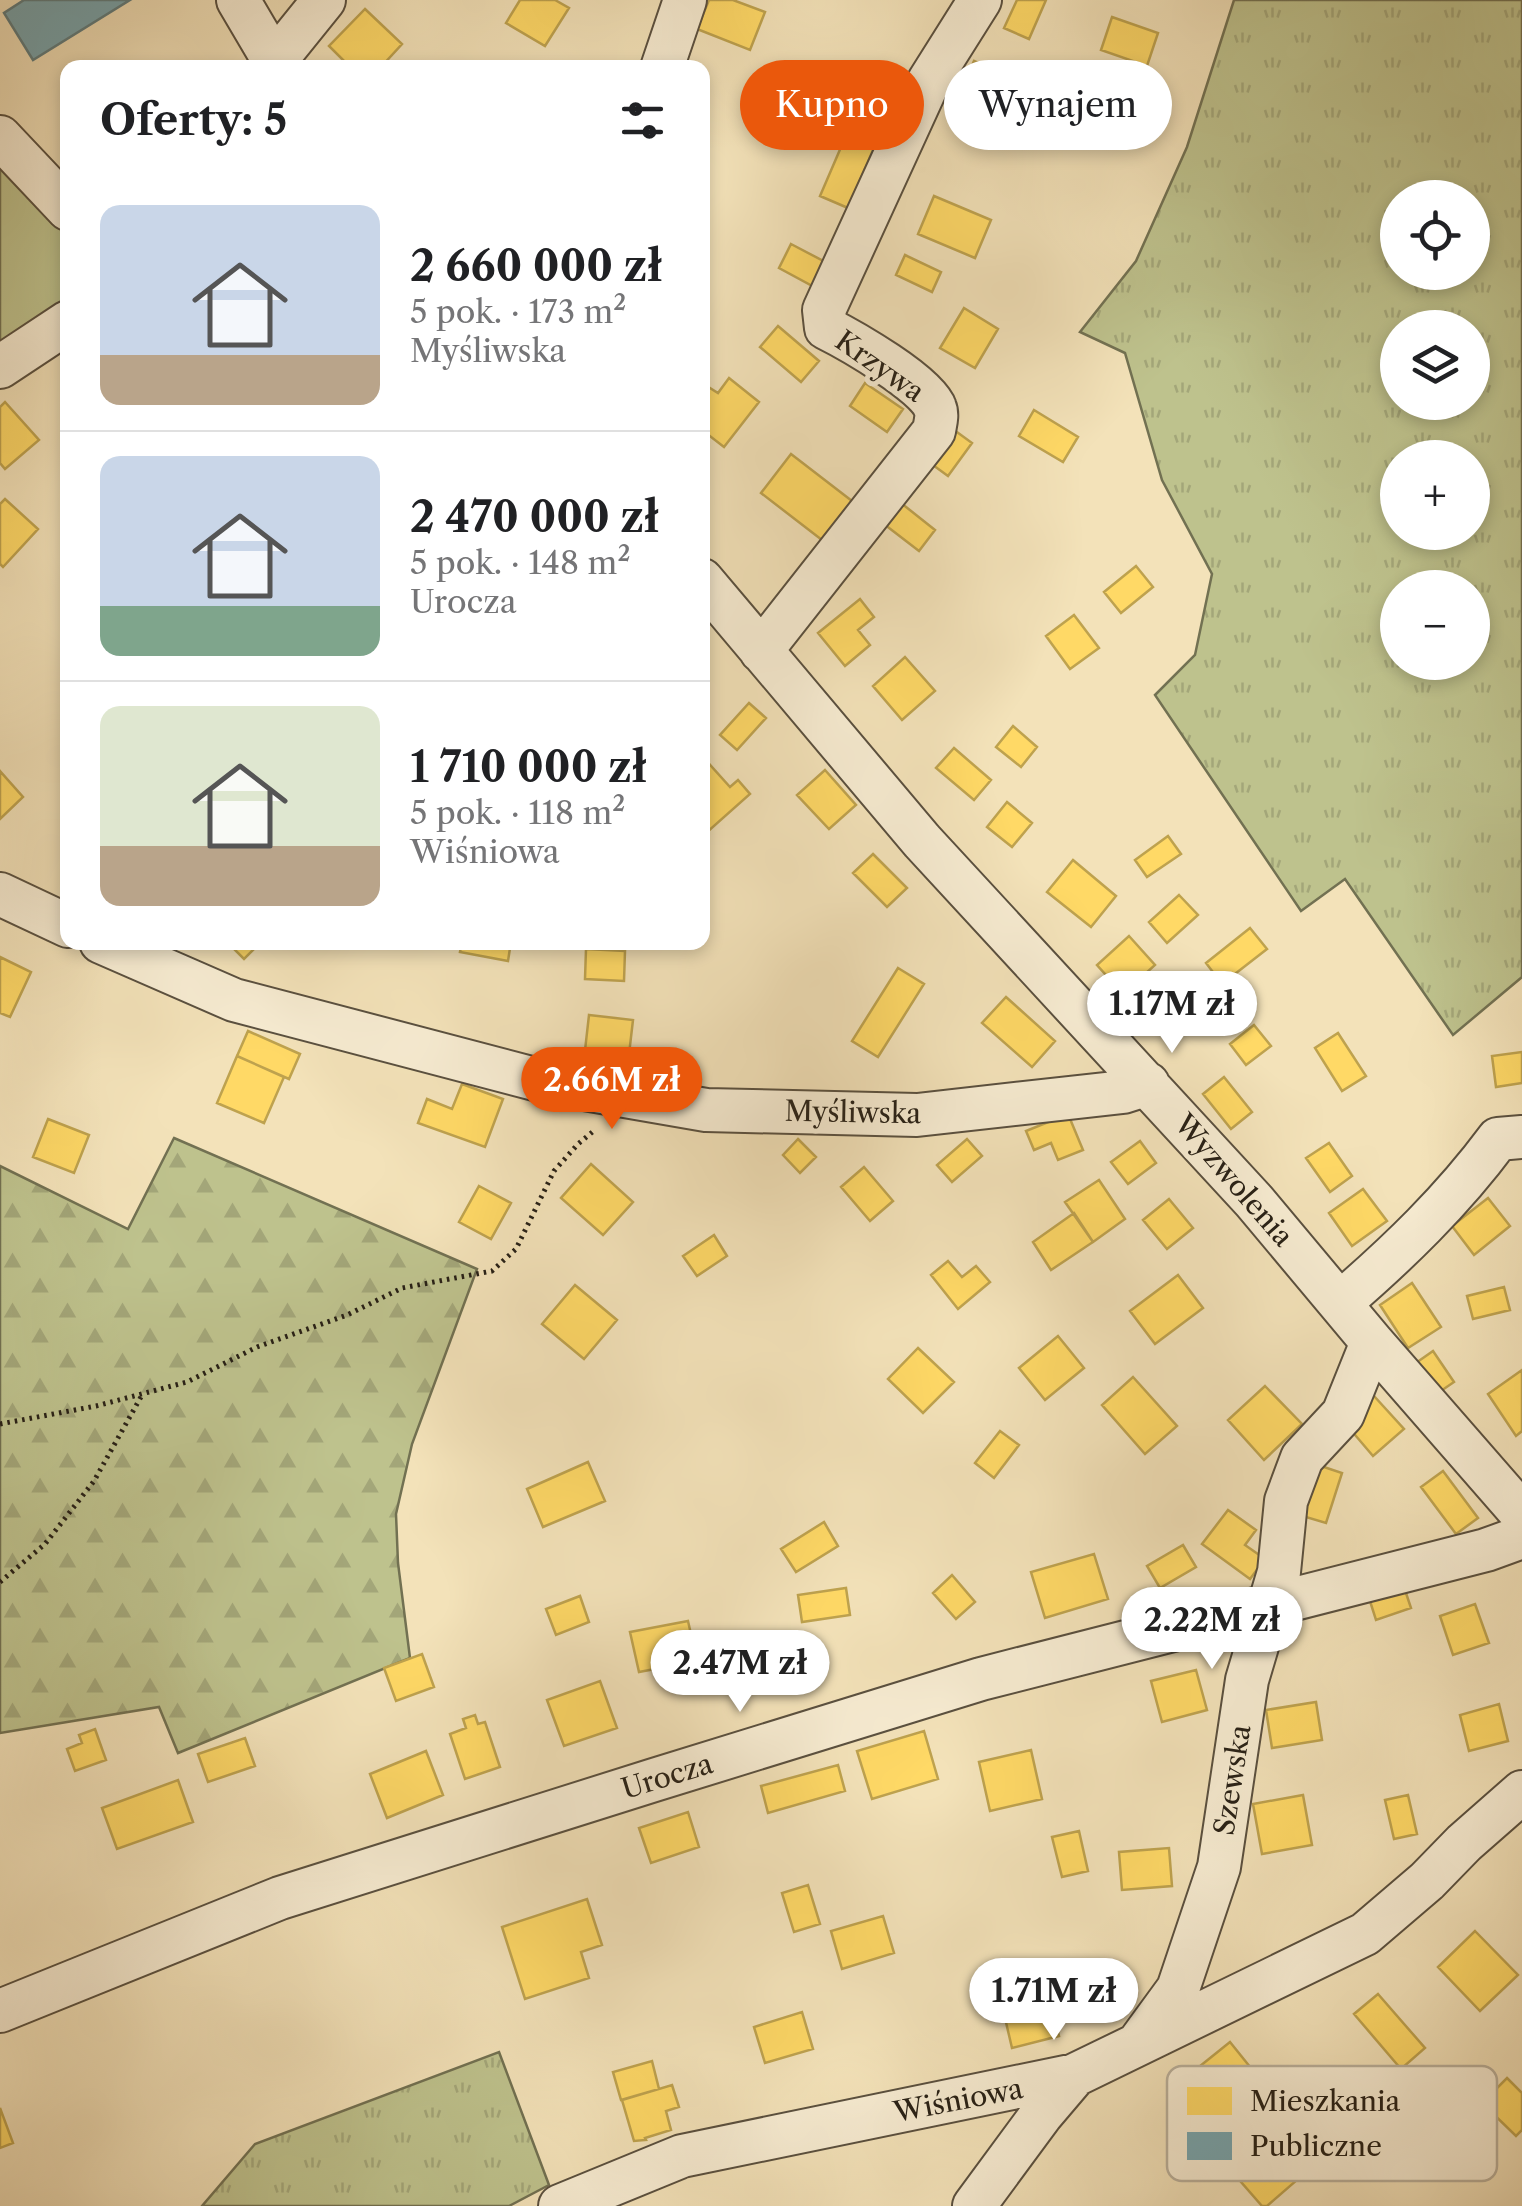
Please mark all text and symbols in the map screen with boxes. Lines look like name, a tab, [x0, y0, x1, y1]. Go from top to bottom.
chip: Kupno	[740, 60, 924, 150]
chip: Wynajem	[944, 60, 1172, 150]
icon: filters	[615, 93, 670, 148]
text: Oferty: 5	[100, 94, 287, 146]
map controls	[1380, 180, 1490, 680]
button: locate	[1380, 180, 1490, 290]
text: 2 660 000 zł	[410, 240, 662, 292]
icon: home	[180, 245, 300, 365]
text: 5 pok. · 173 m²	[410, 292, 626, 331]
button: layers	[1380, 310, 1490, 420]
street label: Krzywa	[829, 323, 931, 409]
text: Myśliwska	[410, 331, 566, 370]
button: +	[1380, 440, 1490, 550]
text: 2 470 000 zł	[410, 491, 659, 543]
icon: home	[180, 496, 300, 616]
text: 5 pok. · 148 m²	[410, 543, 630, 582]
button: −	[1380, 570, 1490, 680]
text: Urocza	[410, 582, 517, 621]
text: 1 710 000 zł	[410, 741, 647, 793]
icon: home	[180, 746, 300, 866]
text: 5 pok. · 118 m²	[410, 793, 625, 832]
text: Wiśniowa	[410, 832, 560, 871]
pin: 1.17M zł	[1069, 971, 1275, 1056]
text: 1.17M zł	[1109, 984, 1235, 1023]
pin: 2.66M zł	[509, 1047, 715, 1132]
text: 2.66M zł	[543, 1060, 681, 1099]
street label: Myśliwska	[784, 1094, 922, 1130]
street label: Wyzwolenia	[1167, 1106, 1301, 1253]
pin: 2.22M zł	[1109, 1587, 1315, 1672]
text: 2.22M zł	[1143, 1600, 1281, 1639]
pin: 2.47M zł	[637, 1630, 843, 1715]
text: 2.47M zł	[673, 1643, 807, 1682]
street label: Szewska	[1206, 1722, 1258, 1838]
street label: Urocza	[617, 1746, 717, 1806]
pin: 1.71M zł	[951, 1958, 1157, 2043]
text: 1.71M zł	[991, 1971, 1117, 2010]
legend	[1167, 2066, 1497, 2181]
street label: Wiśniowa	[890, 2071, 1026, 2129]
text: Mieszkania	[1250, 2084, 1401, 2118]
text: Publiczne	[1250, 2129, 1382, 2163]

